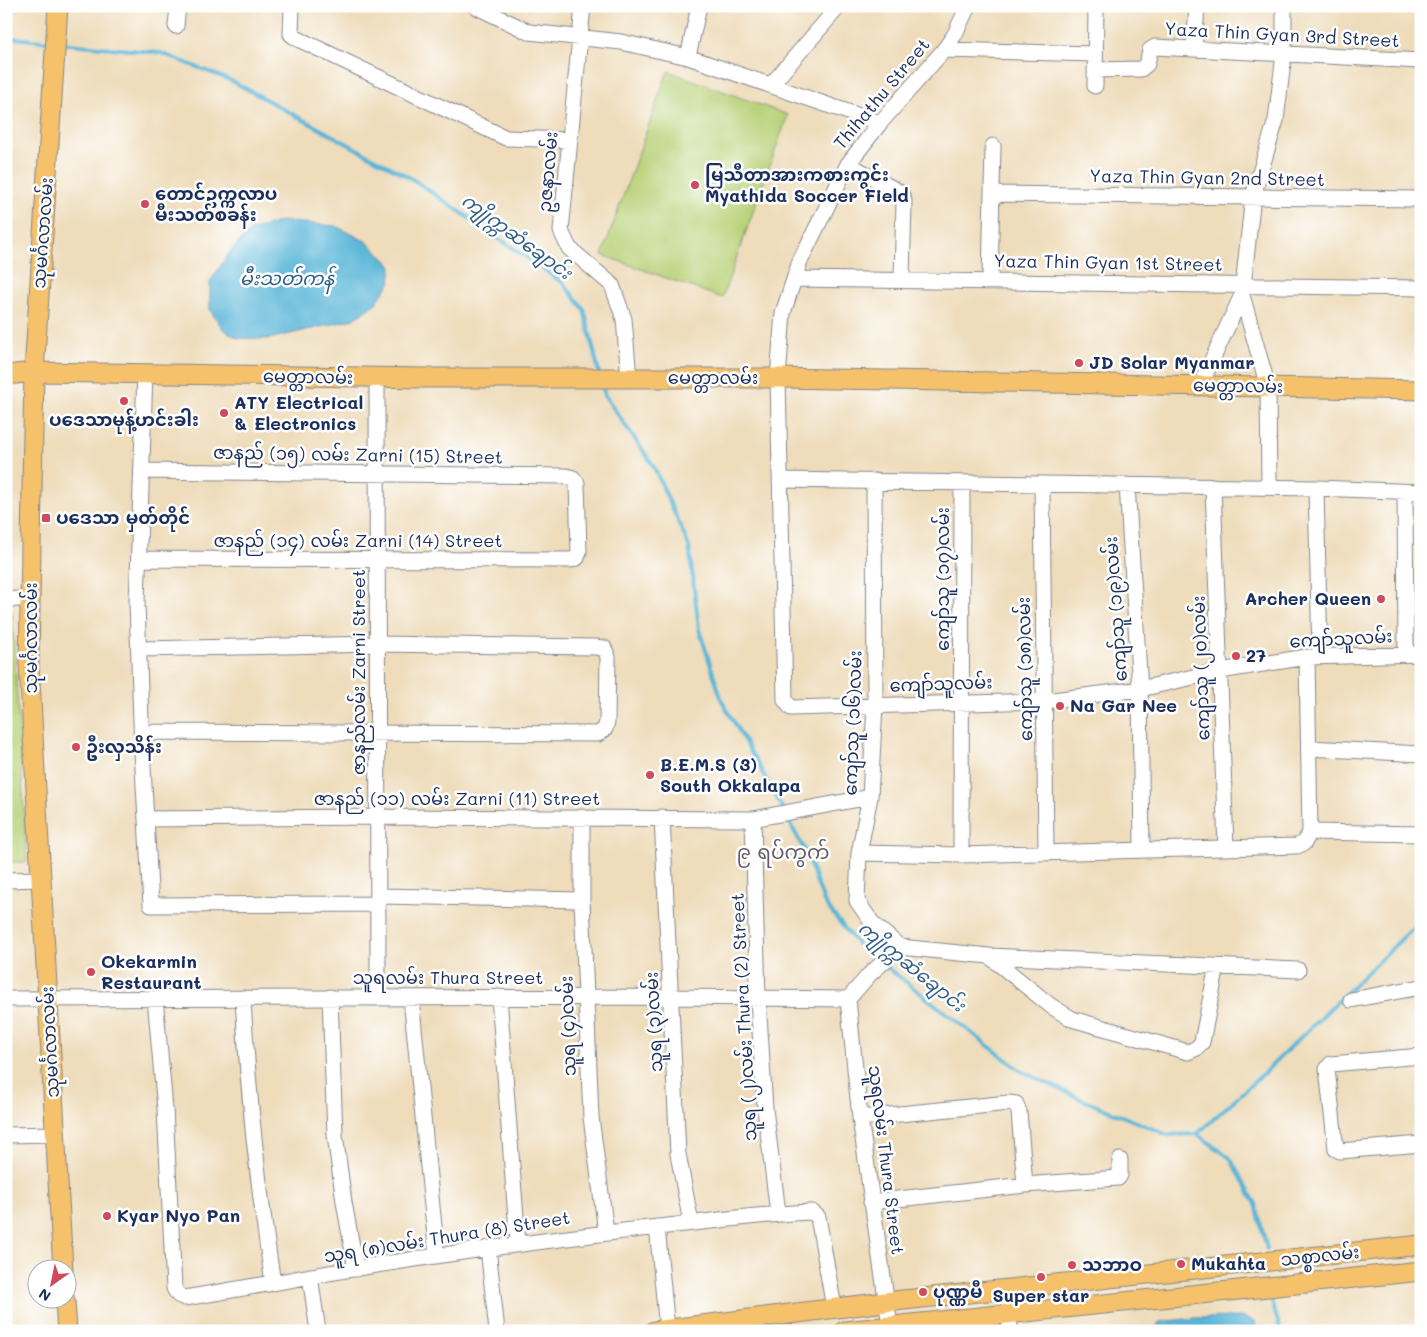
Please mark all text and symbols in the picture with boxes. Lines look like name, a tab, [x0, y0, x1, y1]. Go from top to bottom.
street label: Yaza Thin Gyan 3rd Street	[1164, 16, 1400, 52]
street label: Thihathu Street	[828, 33, 935, 154]
street label: ဥဇနာလမ်း	[532, 130, 566, 214]
place label: မြသီတာအားကစားကွင်း Myathida Soccer Field	[705, 162, 909, 207]
street label: Yaza Thin Gyan 2nd Street	[1089, 163, 1325, 191]
street label: သုမင်္ဂလာလမ်း	[26, 176, 62, 290]
marker: မြသီတာအားကစားကွင်း Myathida Soccer Field	[689, 179, 701, 191]
place label: တောင်ဥက္ကလာပ မီးသတ်စခန်း	[155, 181, 277, 229]
water label: ကျိုက္ကဆံချောင်း	[455, 187, 579, 288]
marker: တောင်ဥက္ကလာပ မီးသတ်စခန်း	[139, 198, 151, 210]
street label: Yaza Thin Gyan 1st Street	[993, 248, 1223, 276]
water label: မီးသတ်ကန်	[240, 265, 337, 294]
place label: JD Solar Myanmar	[1089, 350, 1255, 374]
marker: JD Solar Myanmar	[1073, 357, 1085, 369]
street label: မေတ္တာလမ်း	[263, 363, 353, 393]
street label: မေတ္တာလမ်း	[668, 365, 758, 393]
street label: မေတ္တာလမ်း	[1193, 372, 1283, 402]
place label: ATY Electrical & Electronics	[234, 390, 363, 435]
marker: ပဒေသာမုန့်ဟင်းခါး	[118, 395, 130, 407]
place label: ပဒေသာမုန့်ဟင်းခါး	[49, 407, 199, 434]
marker: ATY Electrical & Electronics	[218, 407, 230, 419]
street label: ဇာနည် (၁၅) လမ်း Zarni (15) Street	[213, 439, 503, 473]
place label: ပဒေသာ မှတ်တိုင်	[56, 505, 190, 532]
street label: ကျော်သူ (၁၇)လမ်း	[930, 507, 958, 651]
marker: ပဒေသာ မှတ်တိုင်	[40, 512, 52, 524]
street label: ဇာနည် (၁၄) လမ်း Zarni (14) Street	[214, 528, 502, 556]
street label: ကျော်သူ (၁၉)လမ်း	[1098, 535, 1136, 682]
street label: ဇာနည်လမ်း Zarni Street	[346, 569, 374, 775]
street label: သုမင်္ဂလာလမ်း	[18, 582, 46, 694]
place label: Archer Queen	[1245, 586, 1371, 610]
marker: Archer Queen	[1375, 593, 1387, 605]
street label: ကျော်သူ (၂၀)လမ်း	[1185, 595, 1219, 741]
street label: ကျော်သူ (၁၈)လမ်း	[1011, 597, 1041, 741]
street label: ကျော်သူလမ်း	[1289, 623, 1393, 657]
place label: 27	[1246, 643, 1266, 667]
street label: ကျော်သူ (၁၆)လမ်း	[837, 650, 871, 796]
marker: 27	[1230, 650, 1242, 662]
street label: ကျော်သူလမ်း	[889, 669, 993, 701]
place label: Na Gar Nee	[1070, 693, 1177, 717]
marker: Na Gar Nee	[1054, 700, 1066, 712]
place label: ဦးလှသိန်း	[86, 734, 162, 761]
marker: ဦးလှသိန်း	[70, 741, 82, 753]
place label: B.E.M.S (3) South Okkalapa	[660, 752, 801, 797]
marker: B.E.M.S (3) South Okkalapa	[644, 769, 656, 781]
street label: ဇာနည် (၁၁) လမ်း Zarni (11) Street	[314, 786, 600, 814]
district label: ၉ ရပ်ကွက်	[736, 838, 830, 868]
street label: သူရ (၂)လမ်း Thura (2) Street	[725, 892, 765, 1142]
water label: ကျိုက္ကဆံချောင်း	[851, 915, 972, 1021]
place label: Okekarmin Restaurant	[101, 949, 201, 994]
street label: သူရလမ်း Thura Street	[353, 965, 543, 993]
marker: Okekarmin Restaurant	[85, 966, 97, 978]
street label: သူရ (၃)လမ်း	[638, 971, 672, 1073]
street label: သူရ (၄)လမ်း	[553, 975, 585, 1077]
street label: သုမင်္ဂလာလမ်း	[34, 985, 68, 1098]
street label: သူရလမ်း Thura Street	[860, 1064, 911, 1256]
place label: Kyar Nyo Pan	[117, 1203, 240, 1227]
street label: သူရ (၈)လမ်း Thura (8) Street	[322, 1205, 572, 1271]
marker: Kyar Nyo Pan	[101, 1210, 113, 1222]
street label: သစ္စာလမ်း	[1279, 1239, 1361, 1275]
place label: Mukahta	[1191, 1251, 1266, 1275]
place label: သဘာဝ	[1082, 1252, 1142, 1276]
marker: Mukahta	[1175, 1258, 1187, 1270]
marker: သဘာဝ	[1066, 1259, 1078, 1271]
north arrow	[28, 1260, 78, 1310]
marker: Super star	[1035, 1271, 1047, 1283]
place label: ပုဏ္ဏမီ	[933, 1279, 982, 1306]
place label: Super star	[992, 1283, 1090, 1307]
text: N	[35, 1284, 54, 1306]
marker: ပုဏ္ဏမီ	[917, 1286, 929, 1298]

